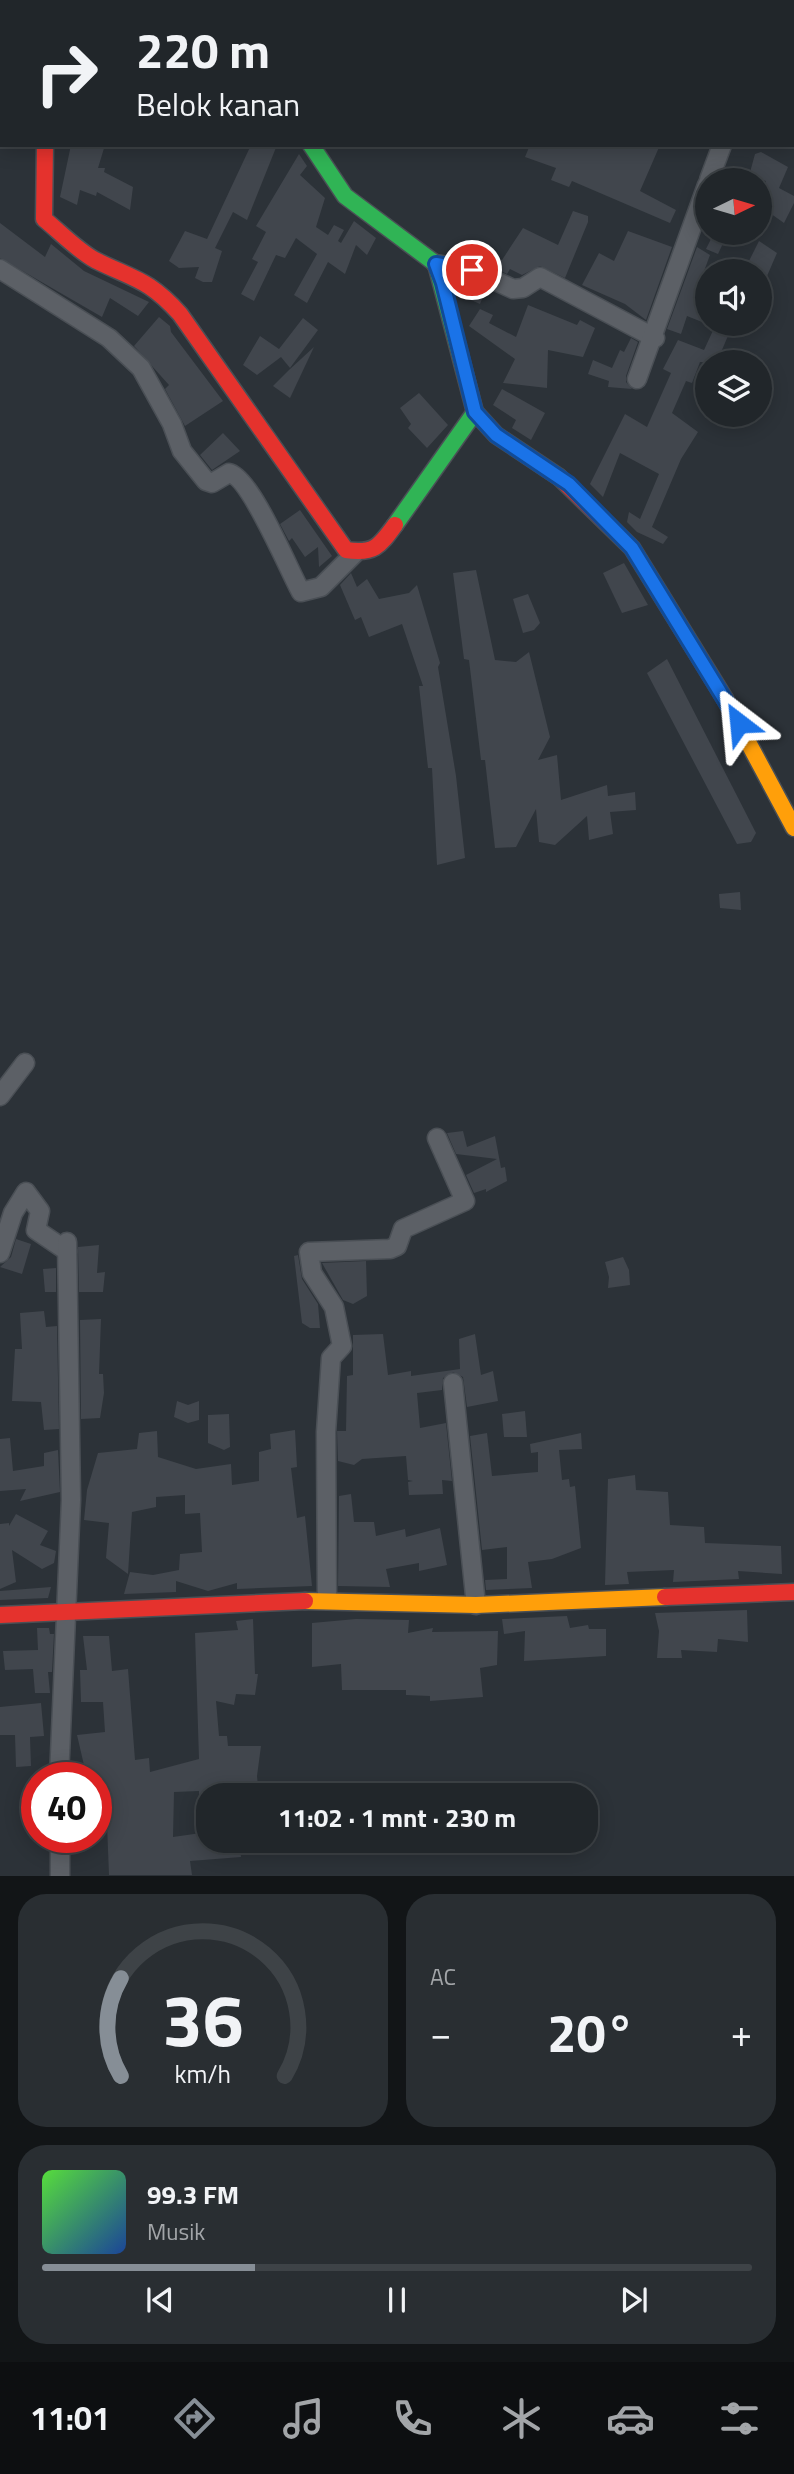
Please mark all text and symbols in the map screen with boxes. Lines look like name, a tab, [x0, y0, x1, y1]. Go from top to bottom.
text: 220 m	[136, 12, 270, 87]
icon: right	[21, 28, 112, 119]
text: Belok kanan	[136, 80, 300, 128]
north arrow	[695, 168, 772, 245]
map controls	[695, 168, 772, 427]
pin	[442, 240, 502, 300]
icon: arrive	[453, 251, 491, 289]
button: sound	[695, 259, 772, 336]
button: layers	[695, 350, 772, 427]
position arrow	[702, 686, 776, 760]
speed limit sign: 40	[21, 1762, 112, 1853]
text: 11:02 · 1 mnt · 230 m	[278, 1798, 516, 1837]
text: AC	[430, 1959, 456, 1994]
text: 36	[162, 1965, 244, 2075]
text: 20°	[547, 1993, 635, 2072]
text: −	[430, 2004, 451, 2062]
text: +	[731, 2004, 752, 2062]
text: km/h	[175, 2055, 231, 2093]
text: 99.3 FM	[147, 2175, 239, 2214]
text: Musik	[147, 2214, 205, 2249]
icon: previous	[141, 2281, 179, 2319]
icon: pause	[378, 2281, 416, 2319]
icon: next	[615, 2281, 653, 2319]
text: 11:01	[30, 2394, 110, 2442]
icon: directions	[170, 2394, 219, 2443]
icon: music	[279, 2394, 328, 2443]
icon: phone	[388, 2394, 437, 2443]
icon: climate	[497, 2394, 546, 2443]
icon: car	[606, 2394, 655, 2443]
icon: filters	[715, 2394, 764, 2443]

